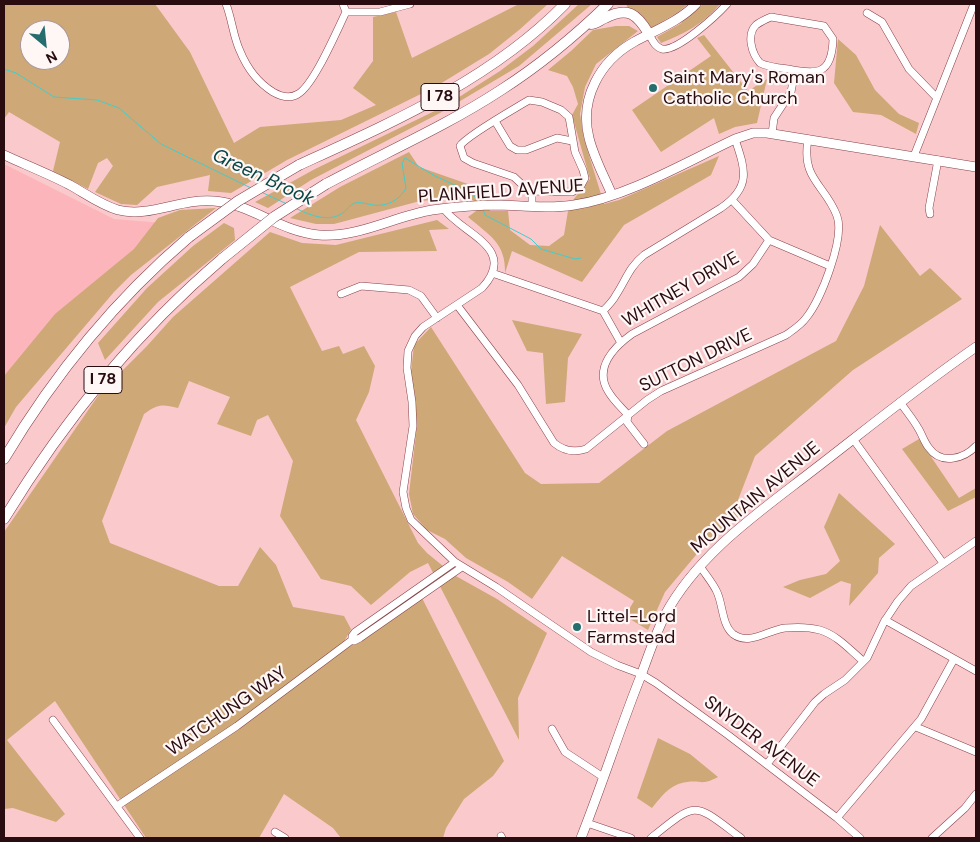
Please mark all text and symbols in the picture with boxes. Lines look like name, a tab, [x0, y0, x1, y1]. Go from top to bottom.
north arrow	[20, 20, 70, 70]
text: N	[43, 47, 60, 68]
place label: Saint Mary's Roman Catholic Church	[663, 67, 825, 110]
marker: Saint Mary's Roman Catholic Church	[647, 82, 659, 94]
road number: I 78	[421, 84, 459, 110]
water label: Green Brook	[208, 144, 318, 212]
street label: PLAINFIELD AVENUE	[417, 175, 585, 209]
street label: WHITNEY DRIVE	[619, 248, 743, 332]
street label: SUTTON DRIVE	[636, 324, 756, 398]
road number: I 78	[84, 366, 122, 394]
street label: MOUNTAIN AVENUE	[687, 438, 825, 558]
place label: Littel-Lord Farmstead	[587, 606, 676, 649]
marker: Littel-Lord Farmstead	[571, 621, 583, 633]
street label: WATCHUNG WAY	[163, 663, 291, 761]
street label: SNYDER AVENUE	[699, 692, 823, 792]

